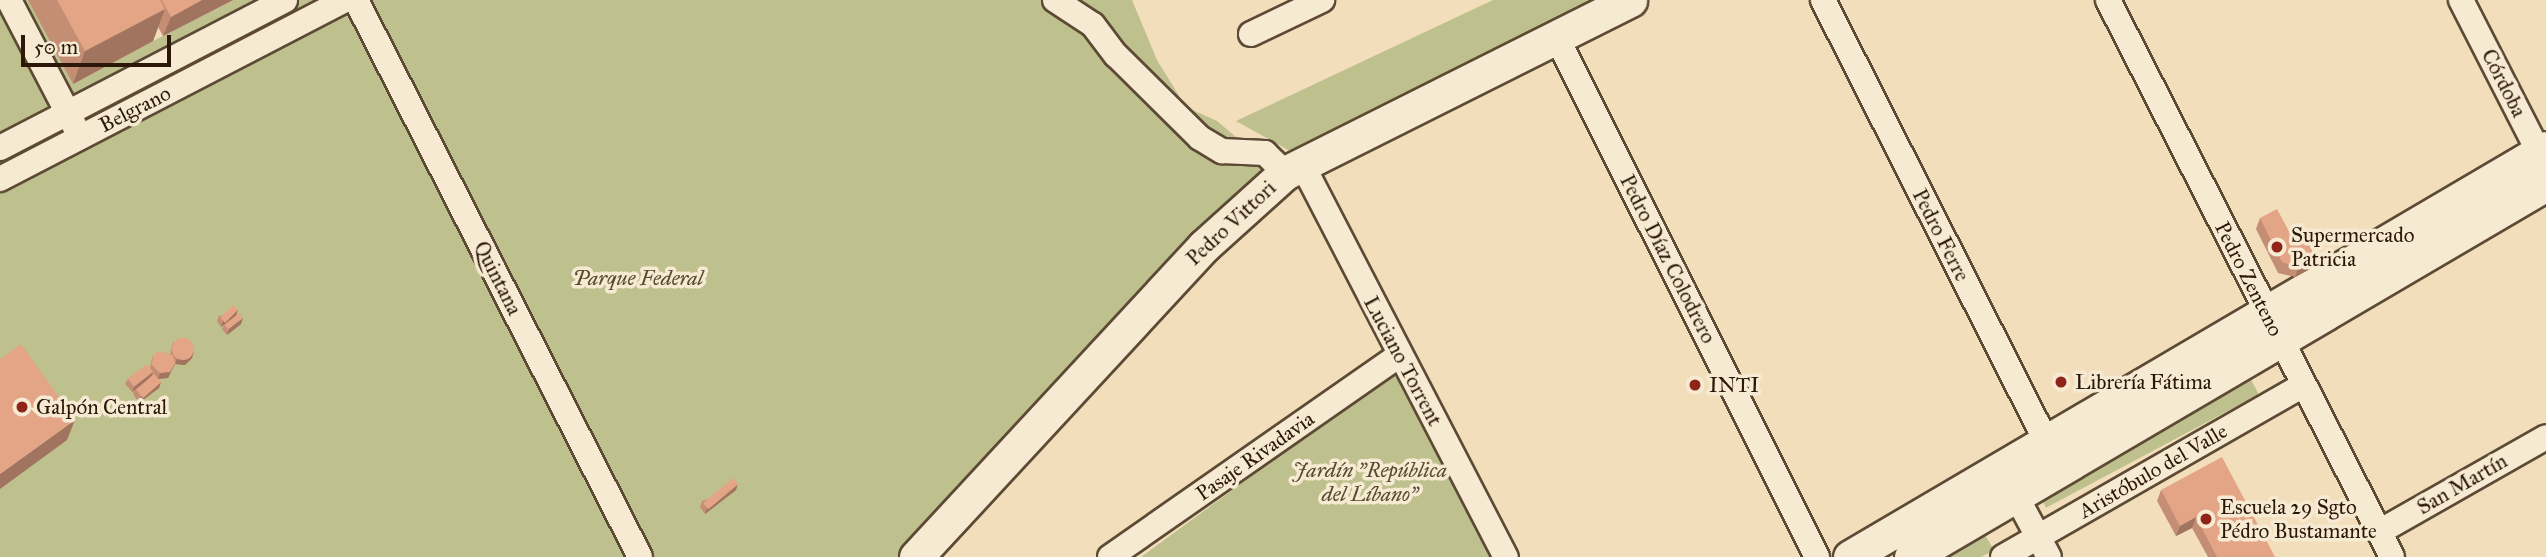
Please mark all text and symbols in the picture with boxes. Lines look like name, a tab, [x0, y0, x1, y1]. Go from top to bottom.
scale bar	[24, 21, 175, 65]
text: 50 m	[34, 34, 78, 60]
street label: Córdoba	[2476, 45, 2532, 121]
street label: Belgrano	[95, 80, 175, 138]
street label: Pedro Díaz Colodrero	[1615, 170, 1721, 348]
street label: Pedro Vittori	[1181, 175, 1281, 271]
street label: Pedro Ferre	[1907, 185, 1975, 285]
street label: Pedro Zenteno	[2209, 217, 2289, 341]
place label: Supermercado Patricia	[2291, 222, 2415, 272]
street label: Quintana	[469, 237, 527, 319]
marker: Supermercado Patricia	[2269, 239, 2285, 255]
park label: Parque Federal	[573, 265, 703, 291]
street label: Luciano Torrent	[1358, 292, 1448, 430]
place label: Librería Fátima	[2075, 369, 2212, 395]
place label: INTI	[1709, 372, 1759, 398]
marker: Librería Fátima	[2053, 374, 2069, 390]
marker: INTI	[1687, 377, 1703, 393]
place label: Galpón Central	[36, 394, 167, 420]
marker: Galpón Central	[14, 399, 30, 415]
street label: Pasaje Rivadavia	[1191, 406, 1319, 506]
street label: Aristóbulo del Valle	[2074, 418, 2232, 524]
street label: San Martín	[2412, 448, 2512, 520]
park label: Jardín "República del Líbano"	[1293, 457, 1447, 507]
place label: Escuela 29 Sgto Pédro Bustamante	[2220, 494, 2377, 544]
marker: Escuela 29 Sgto Pédro Bustamante	[2198, 511, 2214, 527]

